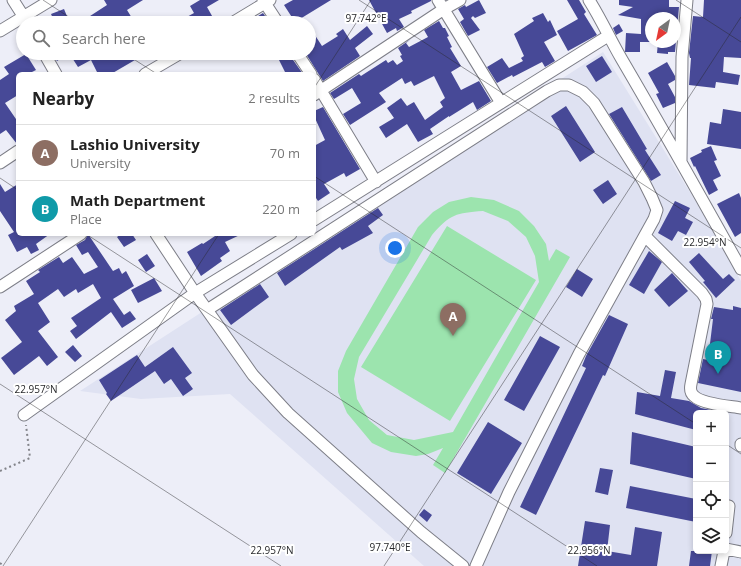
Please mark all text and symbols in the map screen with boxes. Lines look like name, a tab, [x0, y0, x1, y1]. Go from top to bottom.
text: 97.742°E	[345, 11, 387, 25]
north arrow	[645, 12, 681, 48]
search box	[16, 16, 316, 60]
icon: search	[30, 27, 52, 49]
text: Search here	[62, 28, 146, 48]
text: Nearby	[32, 87, 94, 110]
text: 2 results	[248, 89, 300, 107]
text: Lashio University	[70, 134, 200, 154]
text: A	[41, 144, 49, 162]
text: 70 m	[270, 144, 300, 162]
text: University	[70, 154, 130, 172]
text: Math Department	[70, 190, 205, 210]
text: B	[41, 200, 49, 218]
text: 220 m	[262, 200, 300, 218]
text: Place	[70, 210, 102, 228]
text: 22.954°N	[683, 235, 727, 249]
your location	[385, 238, 405, 258]
pin: A	[440, 303, 466, 336]
pin: B	[705, 341, 731, 374]
text: 22.957°N	[14, 382, 58, 396]
map controls	[693, 410, 729, 554]
button: +	[693, 410, 729, 446]
button: −	[693, 446, 729, 482]
button: locate	[693, 482, 729, 518]
button: layers	[693, 518, 729, 554]
text: 97.740°E	[369, 540, 411, 554]
text: 22.957°N	[250, 543, 294, 557]
text: 22.956°N	[567, 543, 611, 557]

